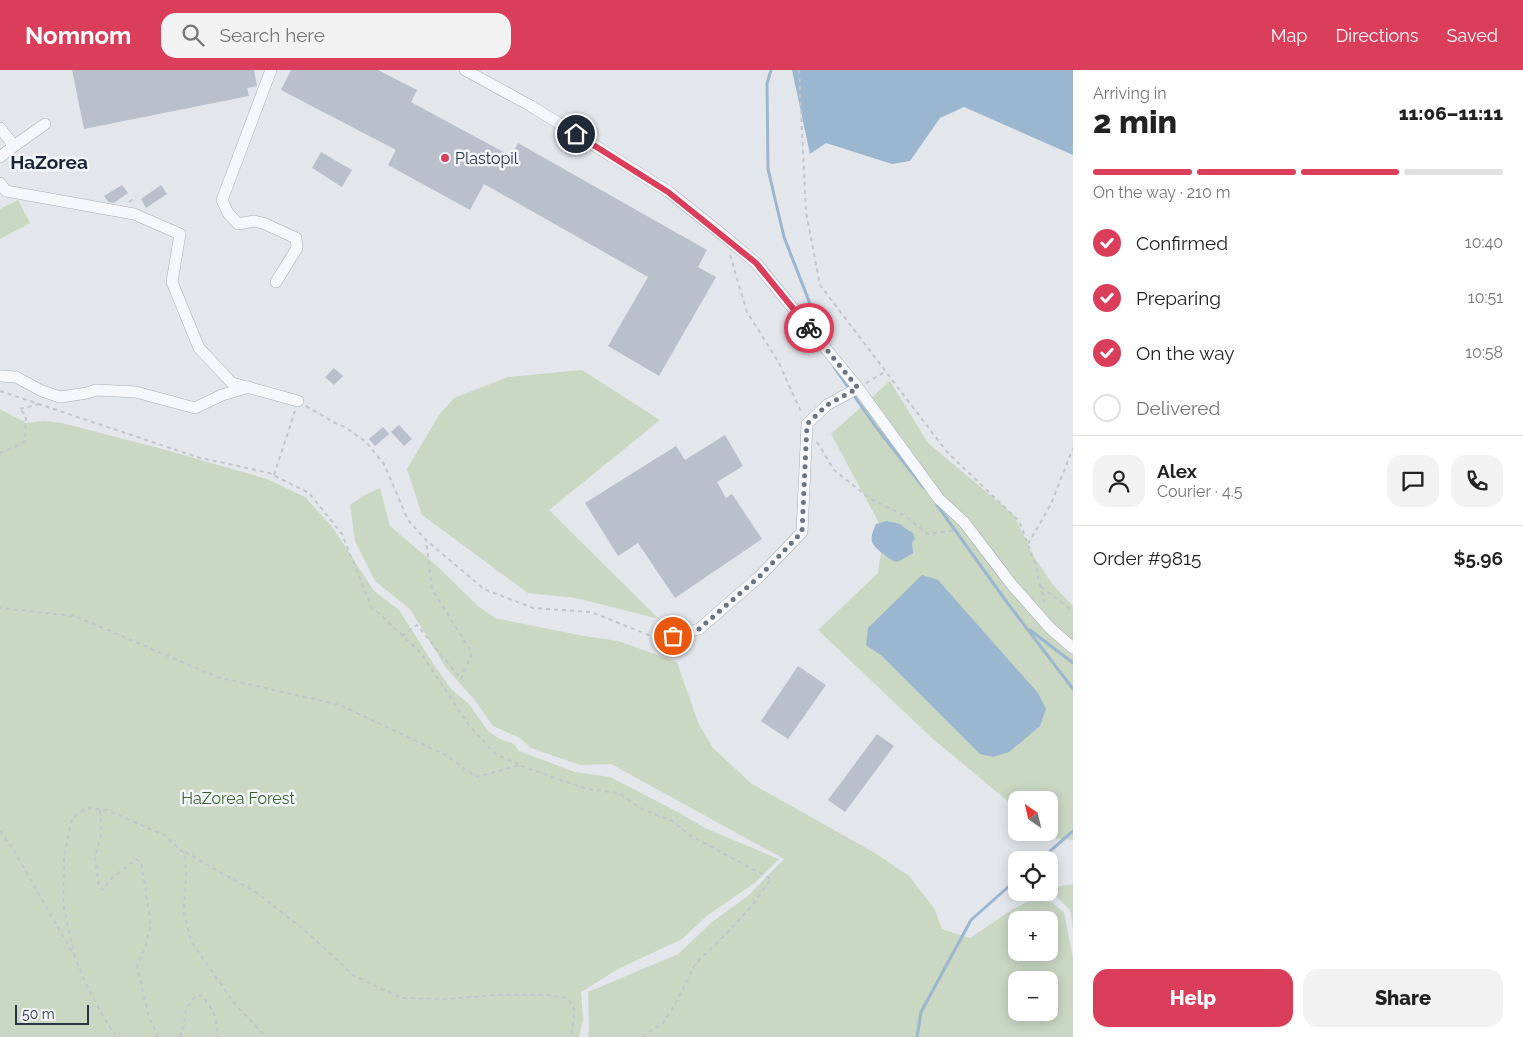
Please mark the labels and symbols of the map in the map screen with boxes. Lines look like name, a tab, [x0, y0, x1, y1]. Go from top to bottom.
pin	[555, 113, 597, 155]
place label: Plastopil	[455, 149, 519, 168]
district label: HaZorea	[10, 151, 88, 173]
marker: Plastopil	[439, 152, 451, 164]
courier	[784, 303, 834, 353]
pin	[652, 615, 694, 657]
park label: HaZorea Forest	[181, 789, 295, 808]
north arrow	[1008, 791, 1058, 841]
scale bar	[15, 1002, 89, 1025]

